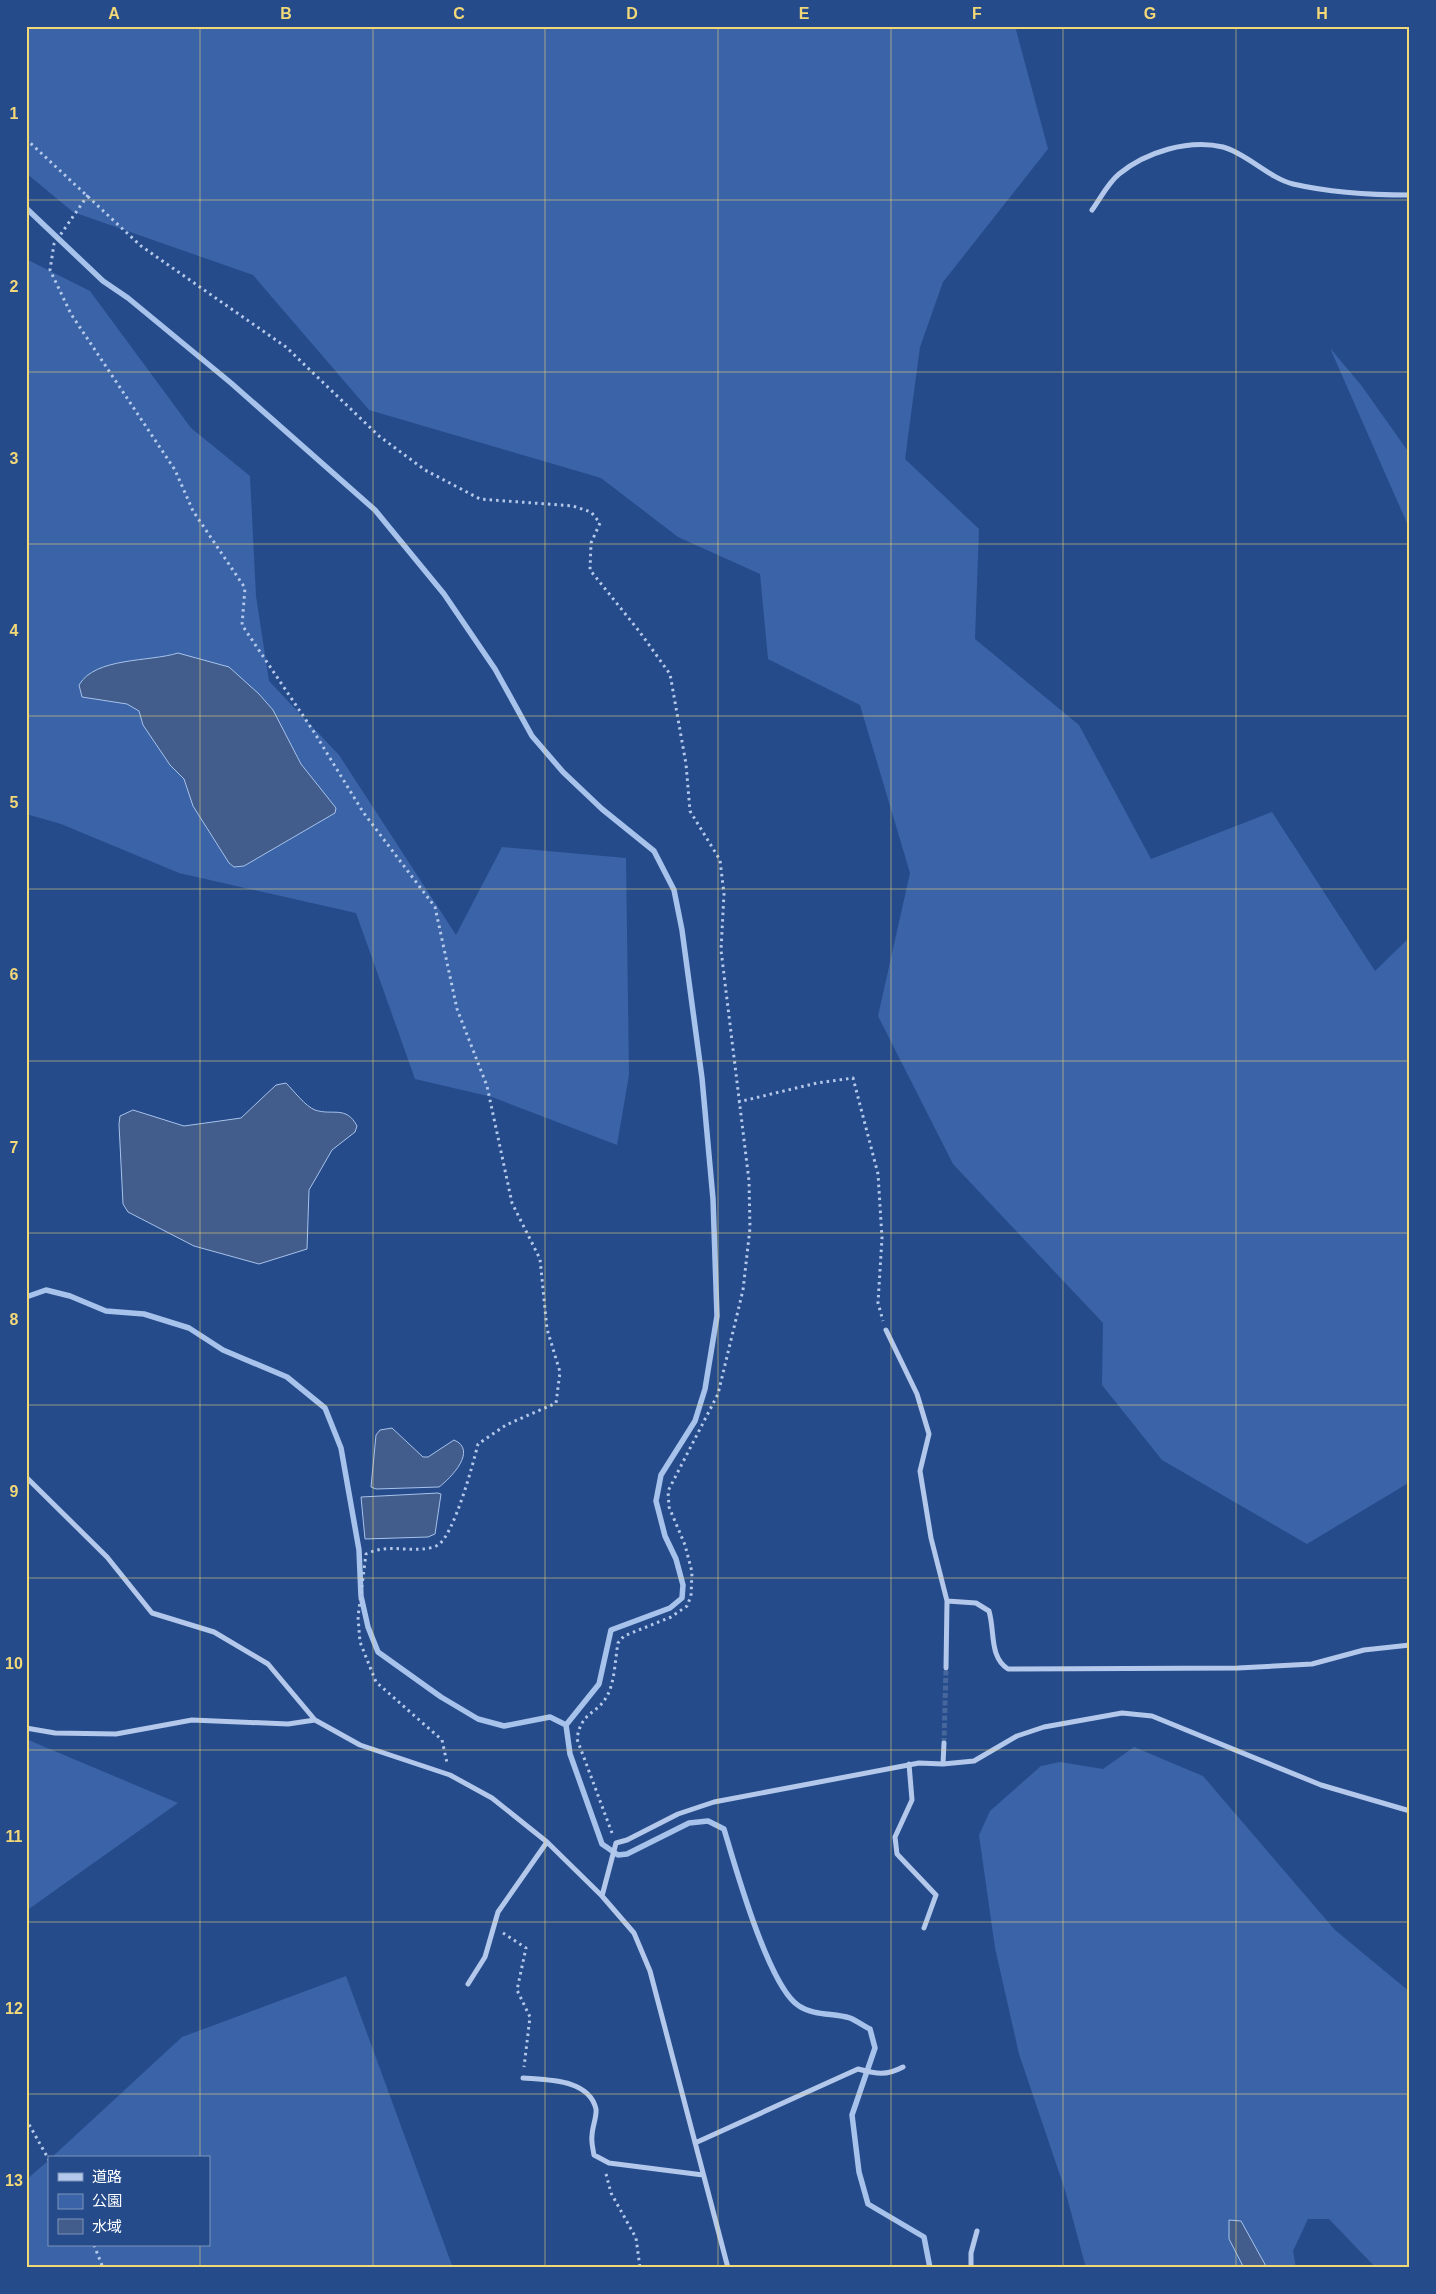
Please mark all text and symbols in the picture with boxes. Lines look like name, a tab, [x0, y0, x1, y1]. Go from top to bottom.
text: A	[108, 5, 120, 22]
text: B	[280, 5, 292, 22]
text: C	[453, 5, 465, 22]
text: D	[626, 5, 638, 22]
text: E	[799, 5, 810, 22]
text: F	[972, 5, 982, 22]
text: G	[1144, 5, 1156, 22]
text: H	[1316, 5, 1328, 22]
text: 1	[10, 105, 19, 122]
text: 2	[10, 278, 19, 295]
text: 3	[10, 450, 19, 467]
text: 4	[10, 622, 19, 639]
text: 5	[10, 794, 19, 811]
text: 6	[10, 966, 19, 983]
text: 7	[10, 1139, 19, 1156]
text: 8	[10, 1311, 19, 1328]
text: 9	[10, 1483, 19, 1500]
text: 10	[5, 1655, 23, 1672]
text: 11	[6, 1828, 23, 1845]
text: 12	[5, 2000, 23, 2017]
legend	[48, 2156, 210, 2246]
text: 道路	[92, 2168, 122, 2185]
text: 13	[5, 2172, 23, 2189]
text: 公園	[92, 2192, 122, 2209]
text: 水域	[92, 2218, 122, 2235]

